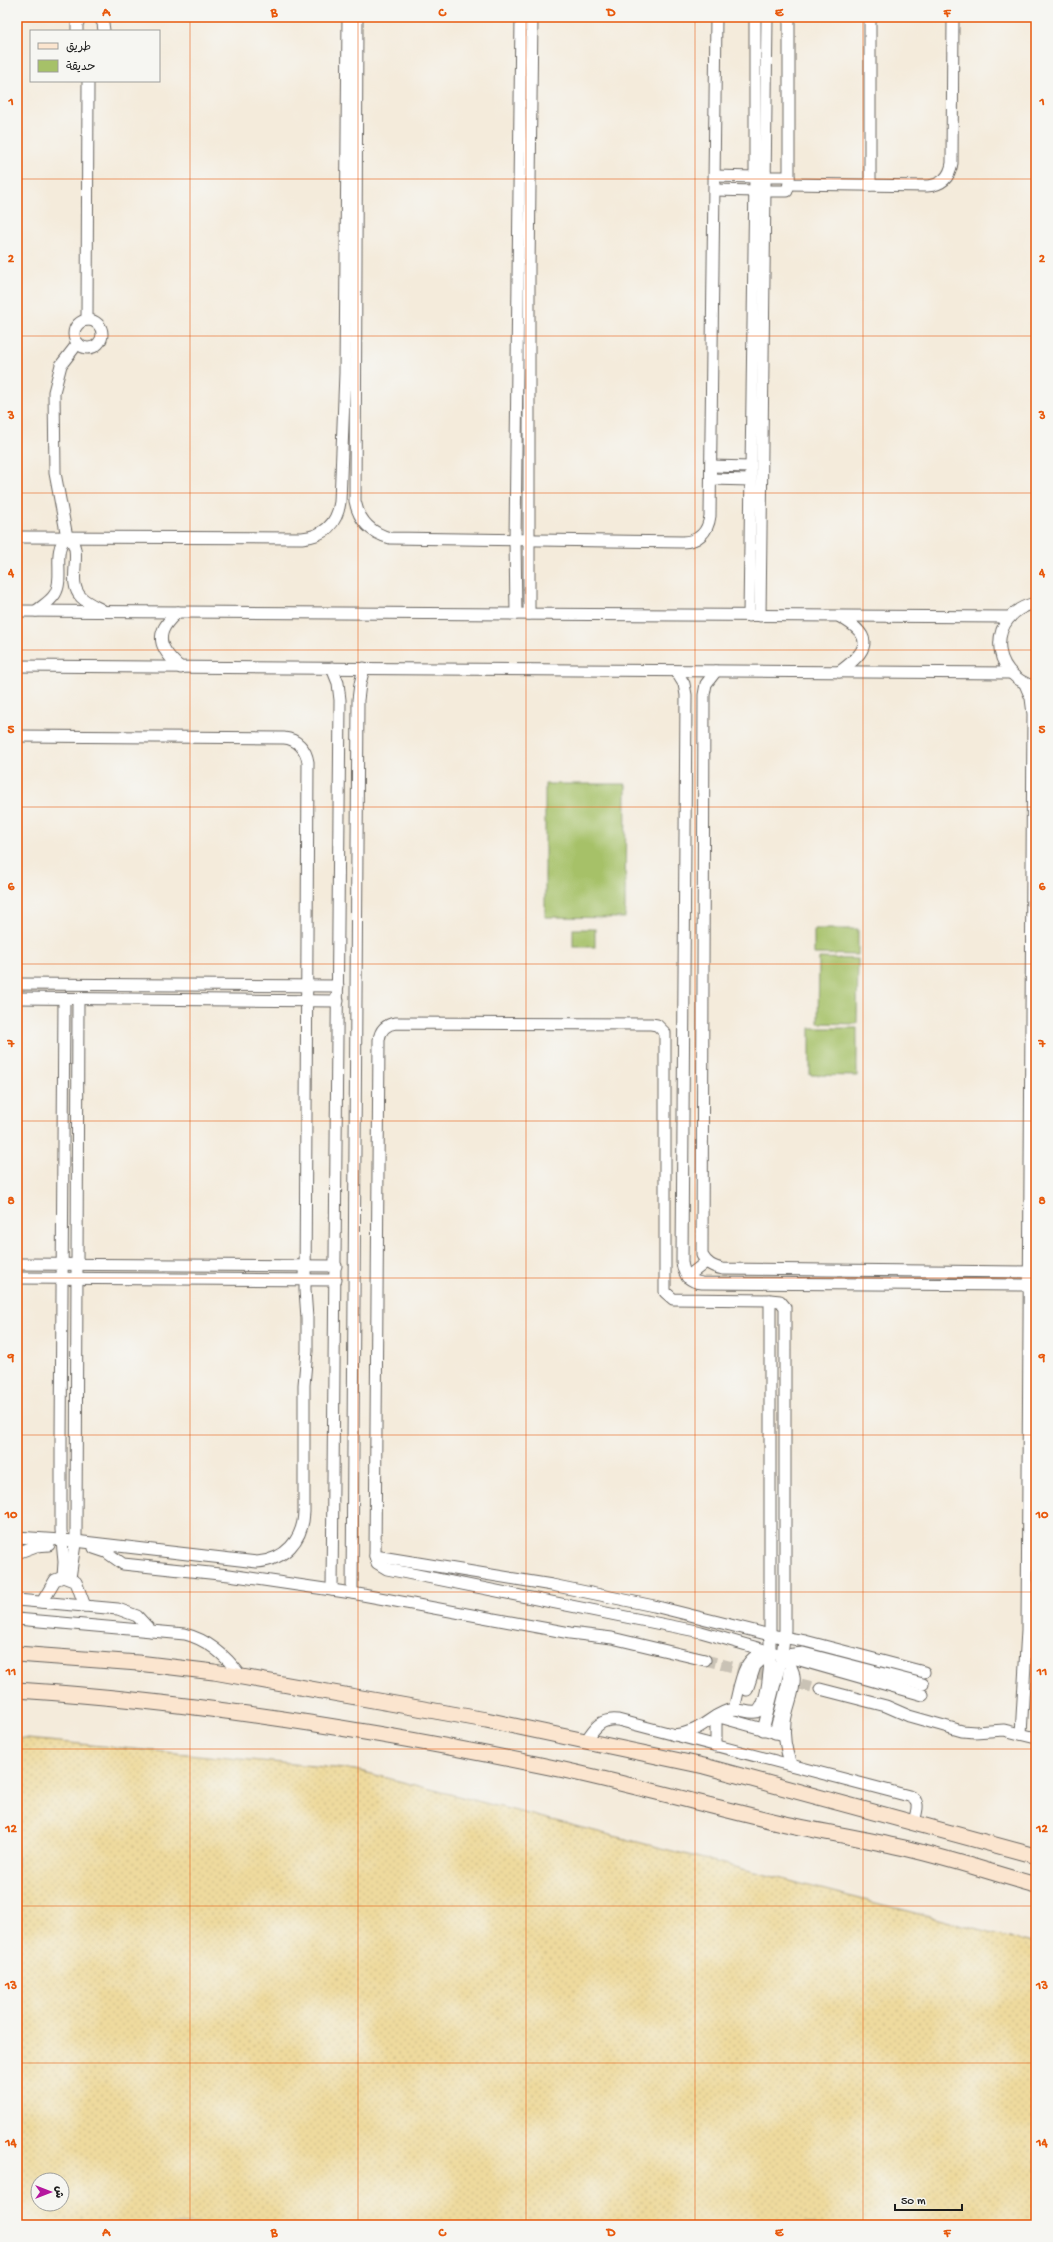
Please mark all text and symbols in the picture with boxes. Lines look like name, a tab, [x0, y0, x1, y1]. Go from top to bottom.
text: A	[101, 6, 111, 21]
text: B	[270, 6, 279, 21]
text: C	[437, 6, 447, 21]
text: D	[606, 6, 616, 21]
text: E	[775, 6, 784, 21]
text: F	[943, 6, 952, 21]
legend	[30, 30, 160, 82]
text: طريق	[66, 41, 91, 55]
text: حديقة	[66, 61, 95, 75]
text: 1	[7, 95, 14, 110]
text: 1	[1038, 95, 1045, 110]
text: 2	[8, 252, 15, 267]
text: 2	[1039, 252, 1046, 267]
text: 3	[7, 409, 15, 424]
text: 3	[1038, 409, 1046, 424]
text: 4	[7, 566, 15, 581]
text: 4	[1038, 566, 1046, 581]
text: 5	[8, 723, 15, 738]
text: 5	[1039, 723, 1046, 738]
text: 6	[8, 880, 15, 895]
text: 6	[1039, 880, 1046, 895]
text: 7	[7, 1037, 16, 1052]
text: 7	[1038, 1037, 1047, 1052]
text: 8	[7, 1194, 15, 1209]
text: 8	[1038, 1194, 1046, 1209]
text: 9	[7, 1351, 15, 1366]
text: 9	[1038, 1351, 1046, 1366]
text: 10	[4, 1508, 18, 1523]
text: 10	[1035, 1508, 1049, 1523]
text: 11	[5, 1665, 16, 1680]
text: 11	[1036, 1665, 1047, 1680]
text: 12	[4, 1822, 17, 1837]
text: 12	[1035, 1822, 1048, 1837]
text: 13	[4, 1979, 17, 1994]
text: 13	[1035, 1979, 1048, 1994]
text: 14	[4, 2136, 18, 2151]
text: 14	[1035, 2136, 1049, 2151]
north arrow	[30, 2172, 70, 2212]
text: ش	[52, 2186, 64, 2198]
scale bar	[895, 2186, 962, 2212]
text: 50 m	[901, 2195, 926, 2209]
text: A	[101, 2226, 111, 2241]
text: B	[270, 2226, 279, 2241]
text: C	[437, 2226, 447, 2241]
text: D	[606, 2226, 616, 2241]
text: E	[775, 2226, 784, 2241]
text: F	[943, 2226, 952, 2241]

